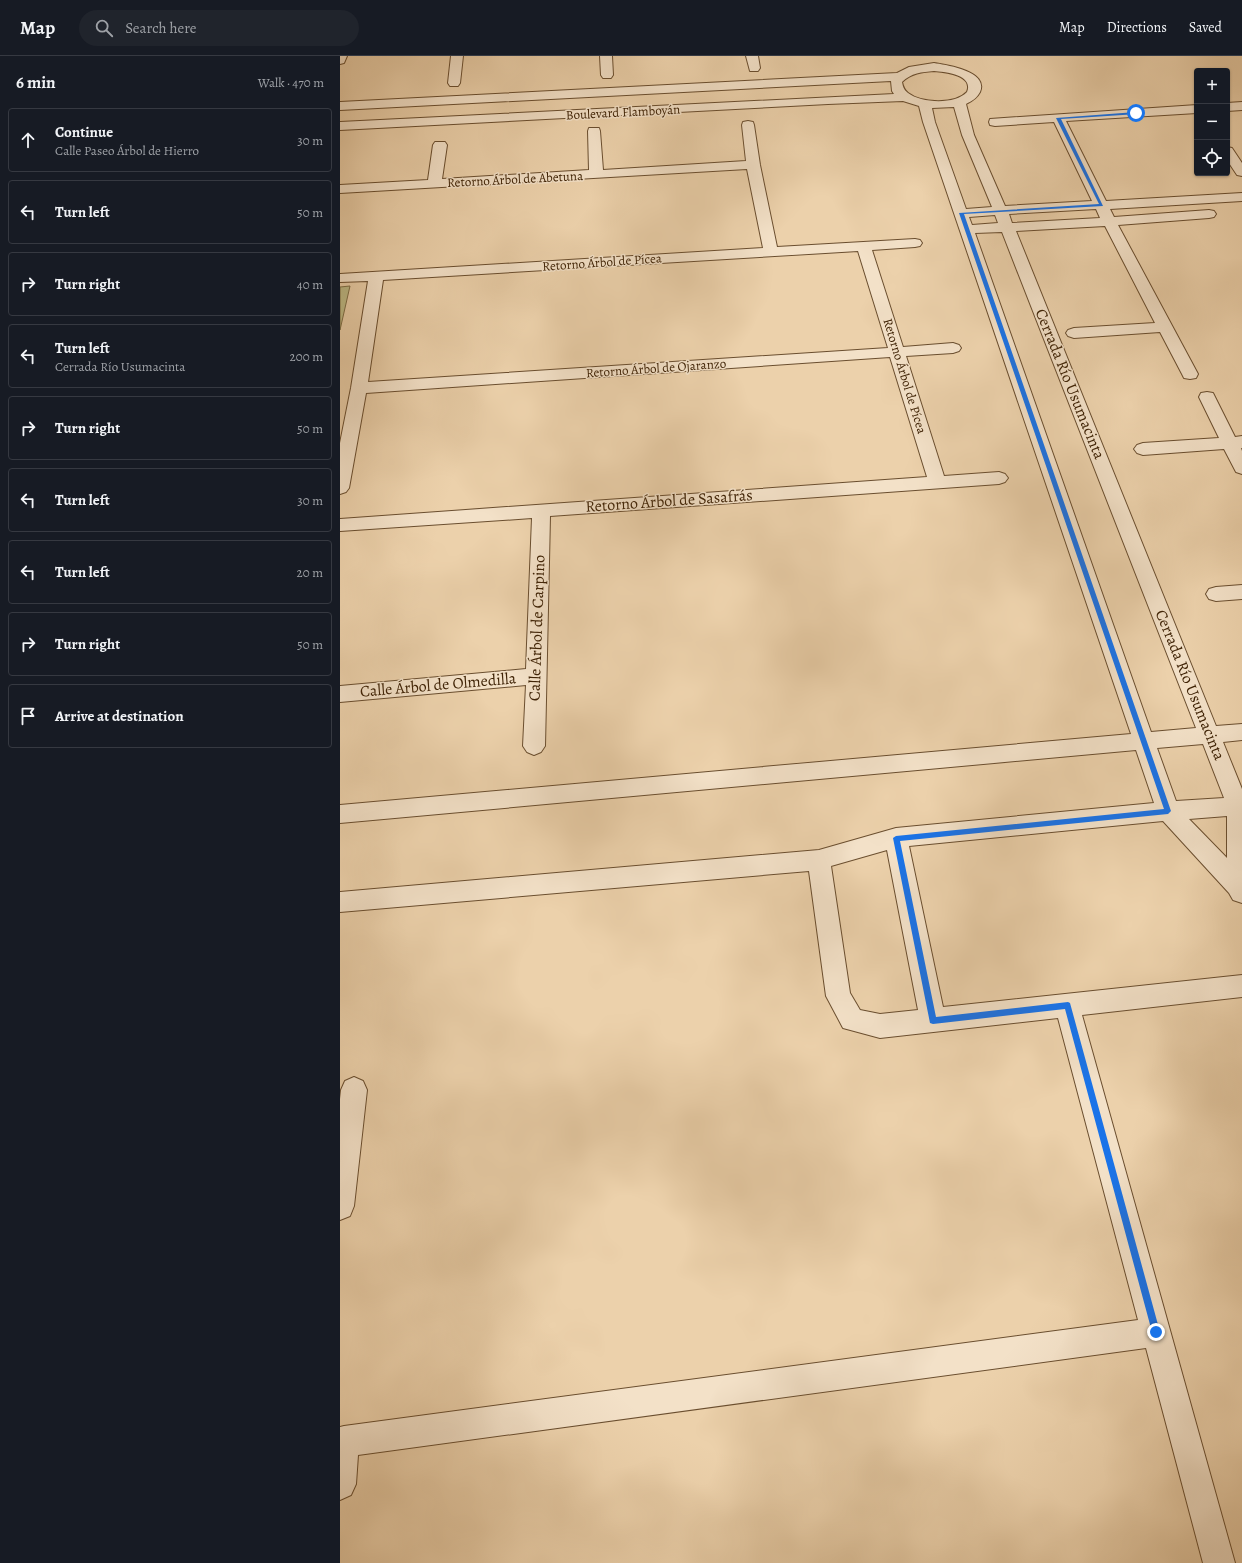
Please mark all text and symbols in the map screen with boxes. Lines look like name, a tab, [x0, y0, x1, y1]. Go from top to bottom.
search box	[79, 10, 359, 46]
text: Map	[20, 15, 55, 41]
icon: search	[93, 17, 115, 39]
text: Search here	[125, 18, 197, 38]
text: Map	[1059, 18, 1085, 37]
text: Directions	[1107, 18, 1167, 37]
text: Saved	[1189, 18, 1222, 37]
map controls	[1194, 68, 1230, 176]
button: +	[1194, 68, 1230, 104]
text: 6 min	[16, 71, 56, 94]
text: Walk · 470 m	[258, 74, 324, 91]
street label: Boulevard Flamboyán	[565, 101, 681, 123]
route start	[1127, 104, 1145, 122]
button: −	[1194, 104, 1230, 140]
text: Continue	[55, 122, 113, 142]
icon: ahead	[17, 129, 39, 151]
text: 30 m	[297, 132, 323, 149]
button: locate	[1194, 140, 1230, 176]
text: Calle Paseo Árbol de Hierro	[55, 142, 199, 159]
street label: Retorno Árbol de Abetuna	[447, 167, 583, 191]
icon: left	[17, 201, 39, 223]
text: Turn left	[55, 202, 110, 222]
text: 50 m	[297, 204, 323, 221]
street label: Retorno Árbol de Pícea	[542, 249, 662, 275]
icon: right	[17, 273, 39, 295]
text: Turn right	[55, 274, 120, 294]
text: 40 m	[297, 276, 323, 293]
street label: Cerrada Río Usumacinta	[1030, 305, 1110, 463]
street label: Retorno Árbol de Pícea	[879, 316, 931, 436]
text: Turn left	[55, 338, 110, 358]
icon: left	[17, 345, 39, 367]
text: 200 m	[290, 348, 323, 365]
street label: Retorno Árbol de Ojaranzo	[585, 355, 727, 381]
text: Cerrada Río Usumacinta	[55, 358, 185, 375]
icon: right	[17, 417, 39, 439]
text: Turn right	[55, 418, 120, 438]
text: 50 m	[297, 420, 323, 437]
street label: Retorno Árbol de Sasafrás	[585, 484, 753, 518]
icon: left	[17, 489, 39, 511]
text: Turn left	[55, 490, 110, 510]
text: 30 m	[297, 492, 323, 509]
street label: Calle Árbol de Carpino	[523, 555, 551, 701]
icon: left	[17, 561, 39, 583]
text: Turn left	[55, 562, 110, 582]
text: 20 m	[297, 564, 323, 581]
street label: Cerrada Río Usumacinta	[1150, 606, 1230, 764]
icon: right	[17, 633, 39, 655]
text: Turn right	[55, 634, 120, 654]
text: 50 m	[297, 636, 323, 653]
street label: Calle Árbol de Olmedilla	[359, 667, 518, 703]
icon: arrive	[17, 705, 39, 727]
text: Arrive at destination	[55, 706, 184, 726]
route end	[1147, 1323, 1165, 1341]

